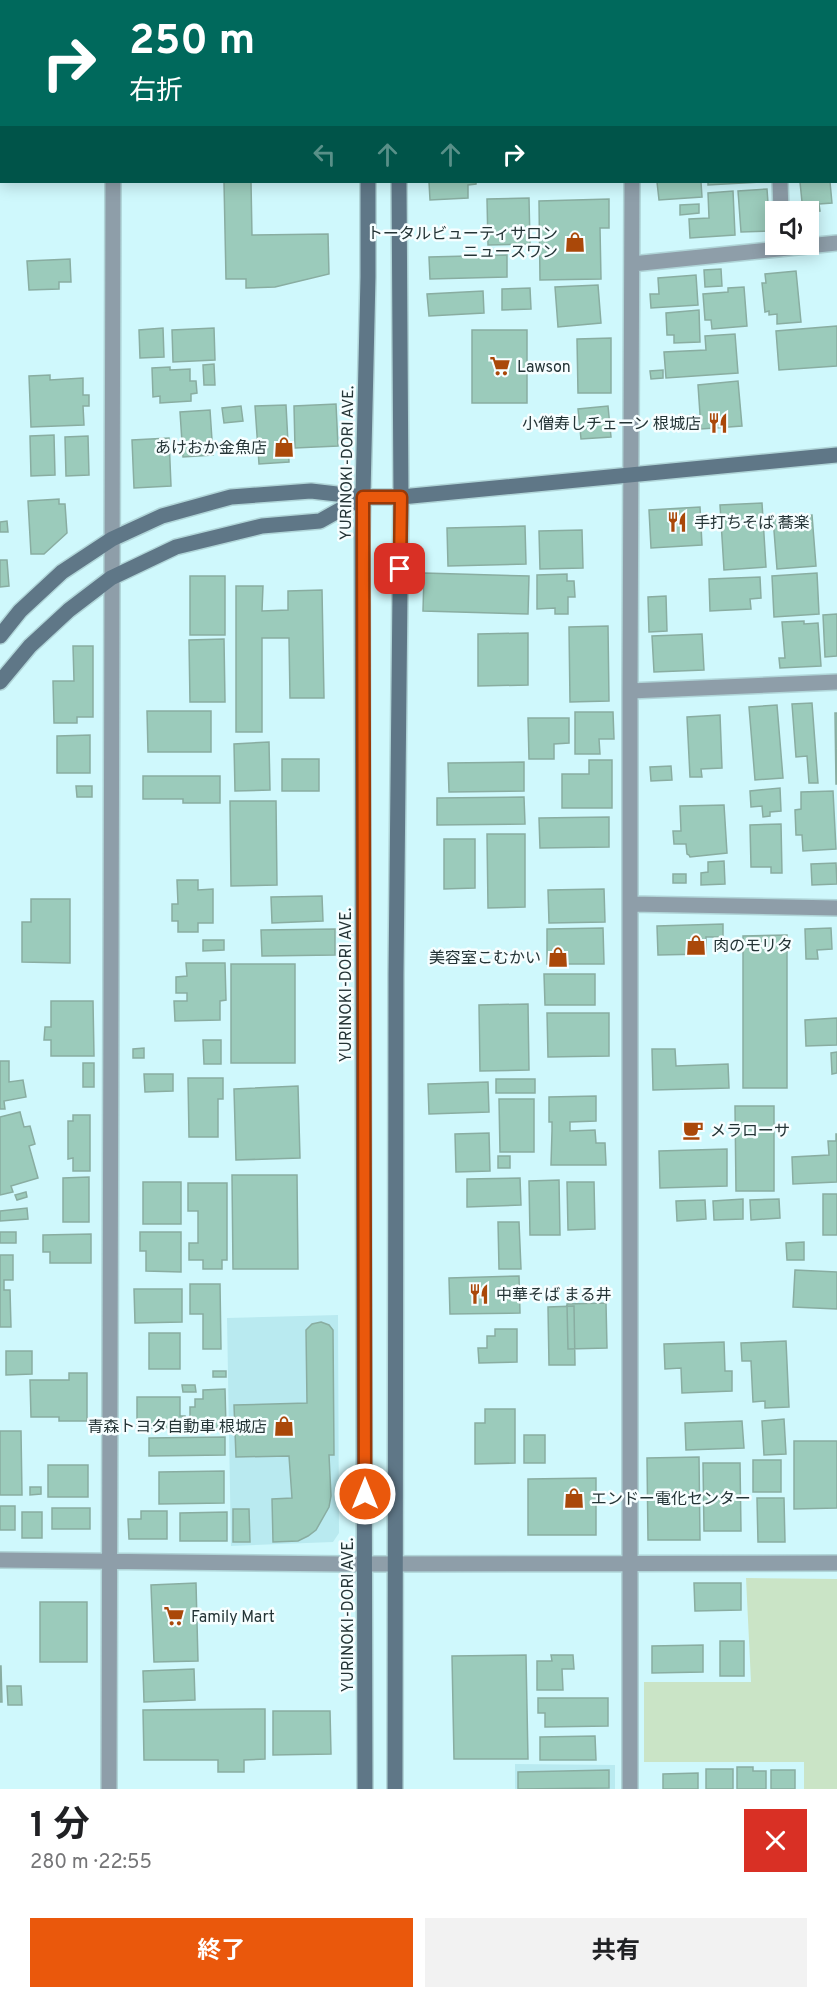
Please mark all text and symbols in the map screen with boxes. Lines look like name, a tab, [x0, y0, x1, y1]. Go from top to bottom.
text: 250 m	[129, 16, 255, 69]
icon: right	[30, 24, 108, 102]
text: 右折	[129, 75, 183, 109]
icon: left	[308, 138, 341, 171]
icon: ahead	[371, 138, 404, 171]
icon: ahead	[434, 138, 467, 171]
icon: right	[497, 138, 530, 171]
map controls	[765, 201, 819, 255]
button: sound	[765, 201, 819, 255]
place label: トータルビューティサロン ニュースワン	[367, 225, 558, 263]
shop icon: トータルビューティサロン ニュースワン	[563, 230, 587, 254]
supermarket icon: Lawson	[488, 354, 512, 378]
place label: Lawson	[517, 358, 571, 378]
street label: YURINOKI-DORI AVE.	[337, 385, 359, 541]
restaurant icon: 小僧寿しチェーン 根城店	[706, 411, 730, 435]
place label: 小僧寿しチェーン 根城店	[522, 415, 701, 435]
shop icon: あけおか金魚店	[272, 435, 296, 459]
place label: あけおか金魚店	[155, 438, 267, 459]
restaurant icon: 手打ちそば 蕎楽	[665, 510, 689, 534]
place label: 手打ちそば 蕎楽	[694, 514, 810, 534]
pin	[374, 543, 425, 594]
icon: arrive	[383, 552, 416, 585]
street label: YURINOKI-DORI AVE.	[337, 908, 357, 1062]
shop icon: 肉のモリタ	[684, 933, 708, 957]
place label: 肉のモリタ	[713, 937, 793, 957]
shop icon: 美容室こむかい	[546, 945, 570, 969]
place label: 美容室こむかい	[429, 949, 541, 969]
cafe icon: メラローサ	[681, 1118, 705, 1142]
place label: メラローサ	[710, 1122, 790, 1142]
restaurant icon: 中華そば まる井	[467, 1282, 491, 1306]
place label: 中華そば まる井	[496, 1286, 612, 1306]
shop icon: 青森トヨタ自動車 根城店	[272, 1414, 296, 1438]
place label: 青森トヨタ自動車 根城店	[87, 1418, 267, 1438]
position arrow	[333, 1462, 397, 1526]
shop icon: エンドー電化センター	[562, 1486, 586, 1510]
place label: エンドー電化センター	[591, 1490, 751, 1510]
street label: YURINOKI-DORI AVE.	[339, 1538, 359, 1692]
supermarket icon: Family Mart	[162, 1604, 186, 1628]
place label: Family Mart	[191, 1608, 275, 1628]
text: 1 分	[30, 1804, 89, 1850]
button: close	[744, 1809, 807, 1872]
text: 280 m · 22:55	[30, 1850, 152, 1876]
button: 終了	[30, 1918, 413, 1987]
button: 共有	[425, 1918, 807, 1987]

